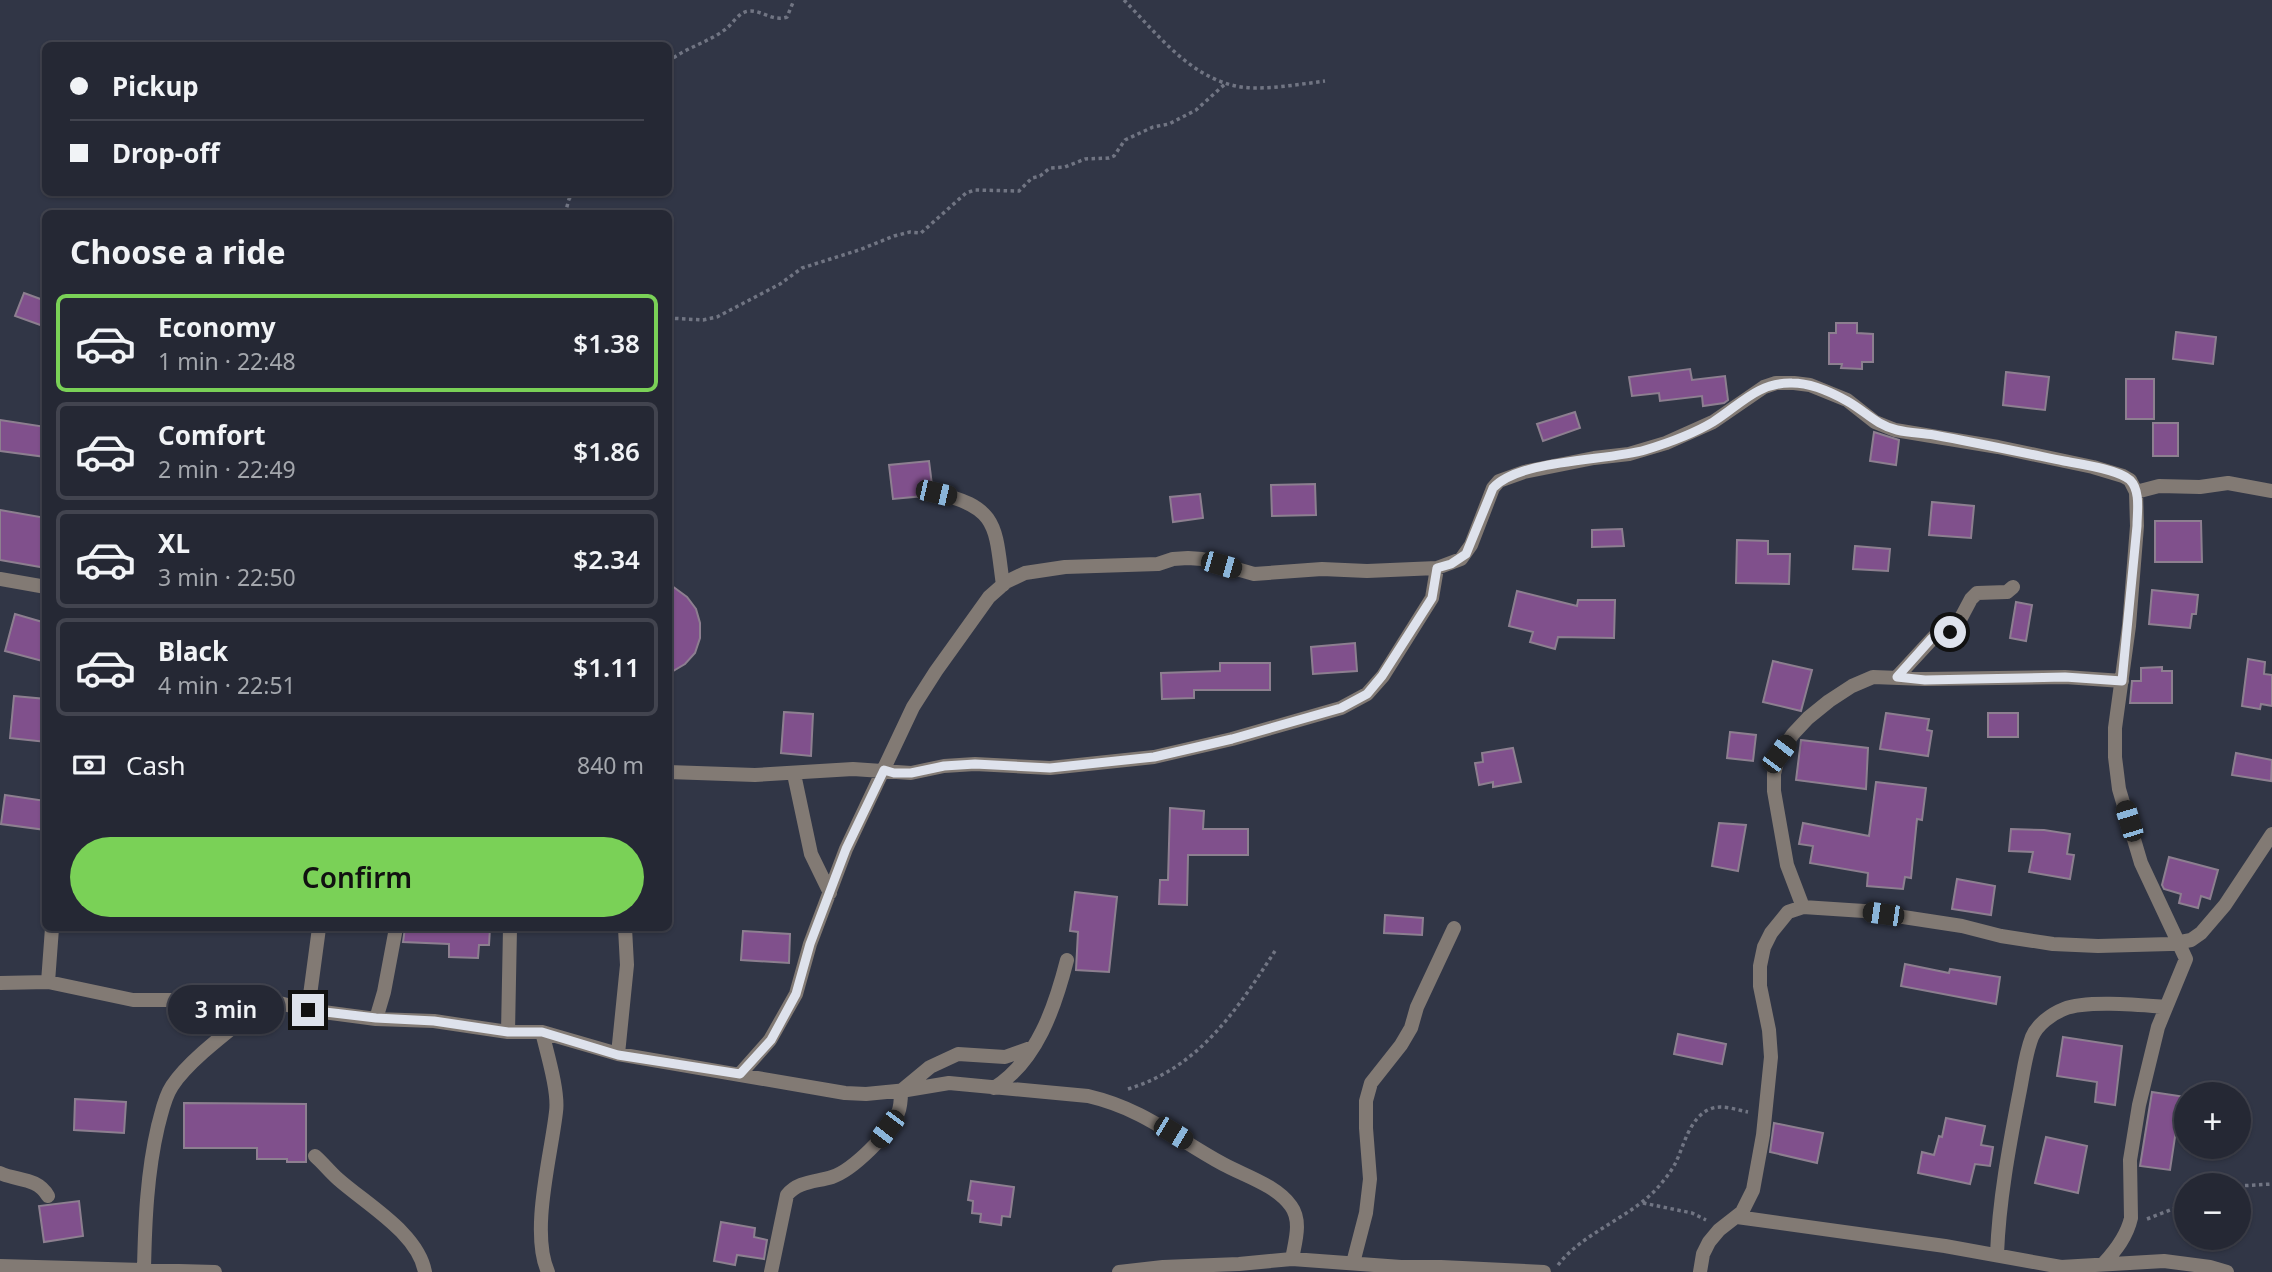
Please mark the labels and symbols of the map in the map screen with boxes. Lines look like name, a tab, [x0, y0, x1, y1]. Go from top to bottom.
car	[914, 478, 959, 508]
car	[1198, 549, 1245, 581]
route start	[1934, 616, 1966, 648]
car	[1758, 731, 1801, 777]
car	[2113, 798, 2146, 844]
car	[1861, 901, 1906, 927]
callout: 3 min	[168, 986, 284, 1034]
route end	[292, 994, 324, 1026]
car	[866, 1106, 909, 1152]
car	[1150, 1113, 1197, 1153]

